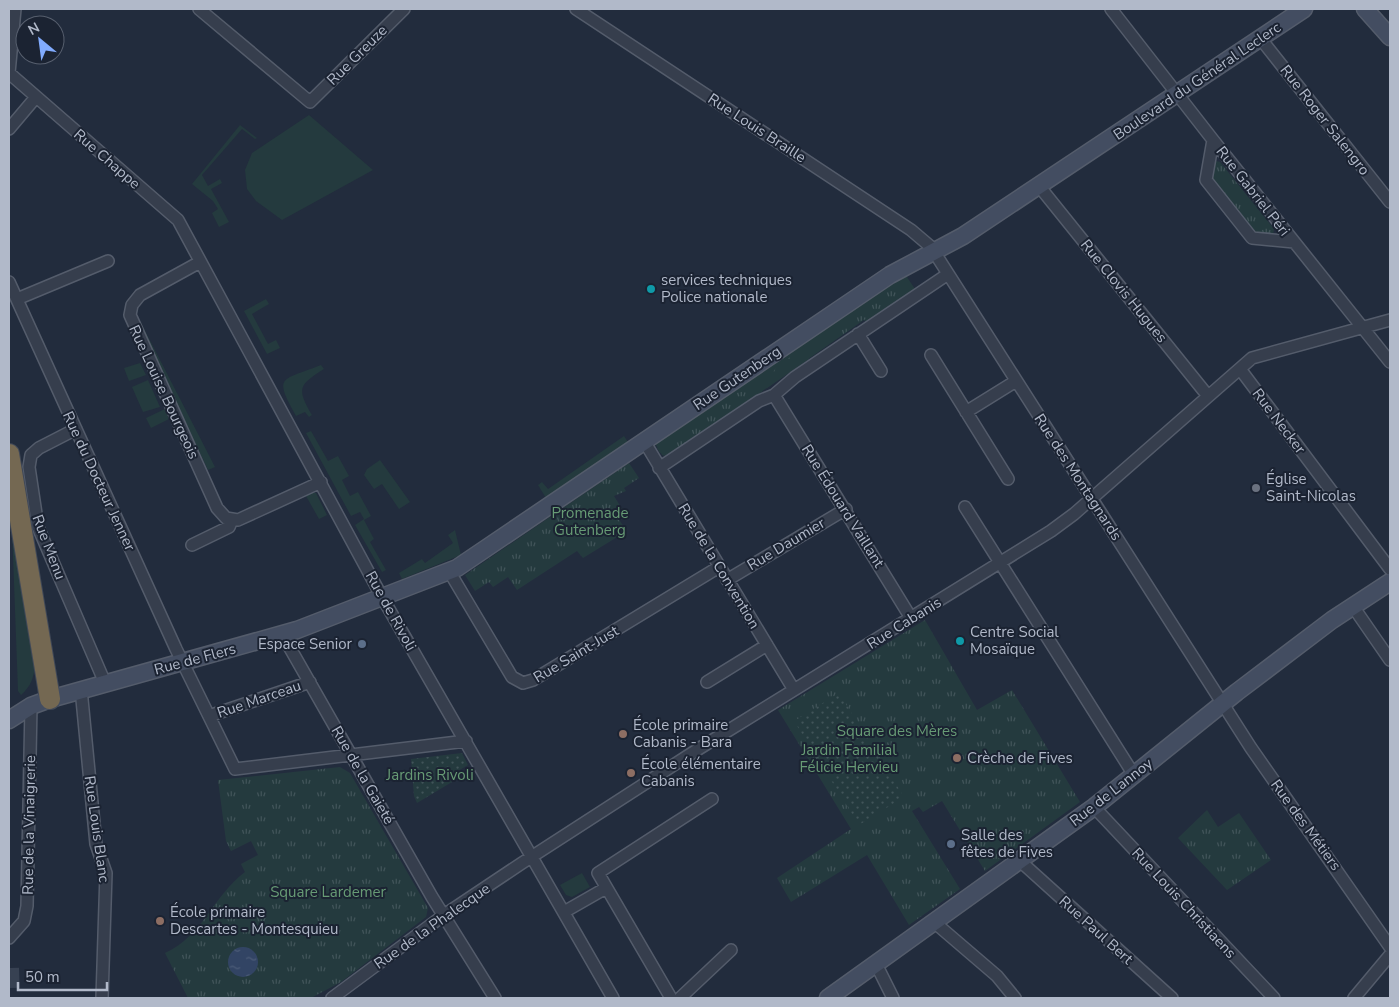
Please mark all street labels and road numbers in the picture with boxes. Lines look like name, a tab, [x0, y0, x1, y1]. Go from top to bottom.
street label: Boulevard du Général Leclerc	[1109, 17, 1285, 145]
street label: Rue Greuze	[322, 20, 392, 90]
street label: Rue Roger Salengro	[1276, 61, 1374, 179]
street label: Rue Louis Braille	[704, 89, 810, 167]
street label: Rue Chappe	[69, 124, 145, 194]
street label: Rue Gabriel Péri	[1212, 142, 1294, 240]
street label: Rue Clovis Hugues	[1076, 235, 1172, 347]
street label: Rue Louise Bourgeois	[124, 322, 204, 462]
street label: Rue Gutenberg	[689, 341, 785, 415]
street label: Rue Necker	[1248, 384, 1311, 458]
street label: Rue du Docteur Jenner	[58, 408, 140, 555]
street label: Rue des Montagnards	[1029, 410, 1127, 544]
street label: Rue Édouard Vaillant	[797, 441, 889, 572]
street label: Rue de la Convention	[674, 499, 764, 633]
street label: Rue Menu	[27, 512, 71, 582]
street label: Rue Daumier	[743, 513, 829, 575]
street label: Rue de Rivoli	[361, 568, 421, 654]
street label: Rue Cabanis	[863, 592, 945, 654]
street label: Rue Saint-Just	[530, 620, 623, 687]
street label: Rue de Flers	[152, 638, 238, 680]
street label: Rue Marceau	[214, 675, 304, 723]
street label: Rue de la Gaieté	[327, 722, 399, 828]
street label: Rue de Lannoy	[1065, 753, 1157, 831]
street label: Rue de la Vinaigrerie	[18, 755, 40, 895]
street label: Rue Louis Blanc	[80, 774, 114, 884]
street label: Rue des Métiers	[1266, 775, 1346, 875]
street label: Rue Louis Christiaens	[1127, 843, 1241, 963]
street label: Rue de la Phalecque	[370, 878, 494, 974]
street label: Rue Paul Bert	[1055, 891, 1138, 969]

